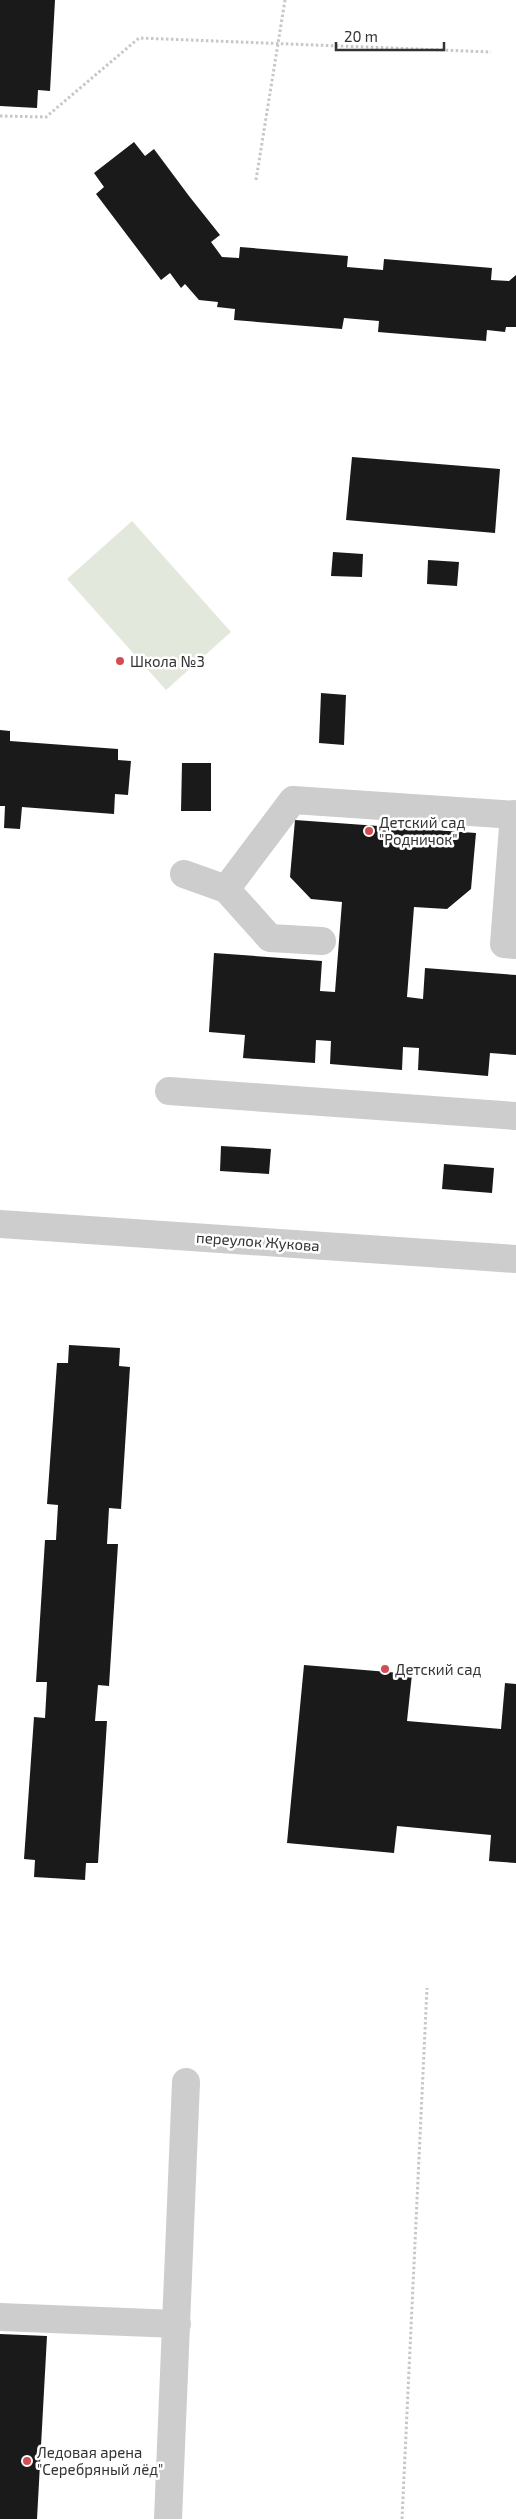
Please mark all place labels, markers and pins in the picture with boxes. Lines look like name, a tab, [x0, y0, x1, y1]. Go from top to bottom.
place label: Школа №3	[130, 652, 205, 670]
marker: Школа №3	[114, 655, 126, 667]
place label: Детский сад "Родничок"	[379, 813, 465, 848]
marker: Детский сад "Родничок"	[363, 825, 375, 837]
place label: Детский сад	[395, 1660, 481, 1678]
marker: Детский сад	[379, 1663, 391, 1675]
place label: Ледовая арена "Серебряный лёд"	[37, 2443, 163, 2478]
marker: Ледовая арена "Серебряный лёд"	[21, 2455, 33, 2467]

